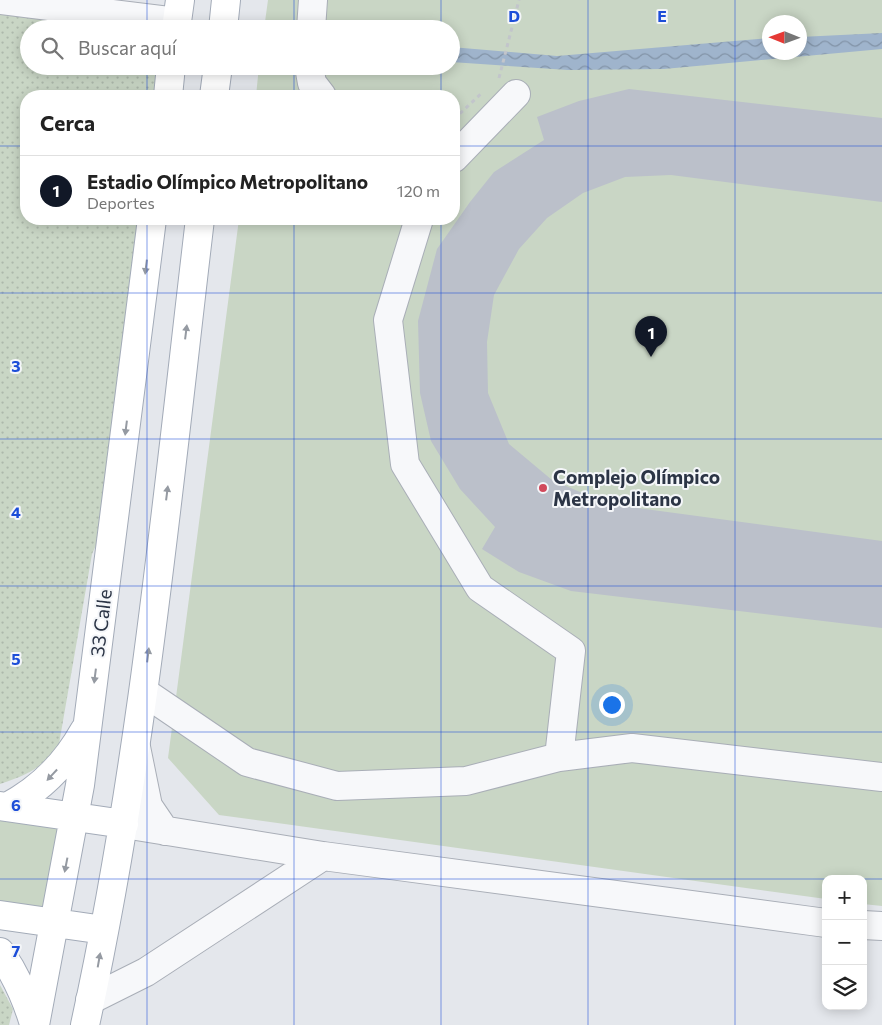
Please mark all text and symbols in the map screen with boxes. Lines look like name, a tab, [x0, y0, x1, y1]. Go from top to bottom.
text: D	[508, 6, 520, 25]
text: E	[657, 6, 667, 25]
north arrow	[762, 15, 807, 60]
search box	[20, 20, 460, 75]
icon: search	[38, 34, 66, 62]
text: Buscar aquí	[78, 36, 177, 59]
text: Cerca	[40, 110, 95, 135]
text: Estadio Olímpico Metropolitano	[87, 170, 368, 193]
text: 1	[52, 181, 60, 200]
text: 120 m	[397, 181, 440, 200]
text: Deportes	[87, 193, 155, 212]
one-way arrow	[142, 259, 150, 275]
pin: 1	[635, 316, 667, 357]
one-way arrow	[182, 323, 190, 339]
text: 3	[11, 356, 21, 375]
one-way arrow	[122, 421, 130, 437]
place label: Complejo Olímpico Metropolitano	[553, 465, 720, 510]
marker: Complejo Olímpico Metropolitano	[537, 482, 549, 494]
one-way arrow	[163, 485, 171, 501]
text: 4	[11, 502, 21, 521]
street label: 33 Calle	[85, 588, 116, 658]
one-way arrow	[144, 646, 152, 662]
text: 5	[11, 649, 21, 668]
one-way arrow	[91, 669, 99, 685]
your location	[599, 692, 625, 718]
one-way arrow	[46, 768, 58, 780]
text: 6	[11, 795, 21, 814]
one-way arrow	[62, 858, 70, 873]
map controls	[822, 875, 867, 1010]
button: +	[822, 875, 867, 920]
button: −	[822, 920, 867, 965]
text: 7	[12, 941, 21, 960]
one-way arrow	[95, 952, 103, 968]
button: layers	[822, 965, 867, 1010]

